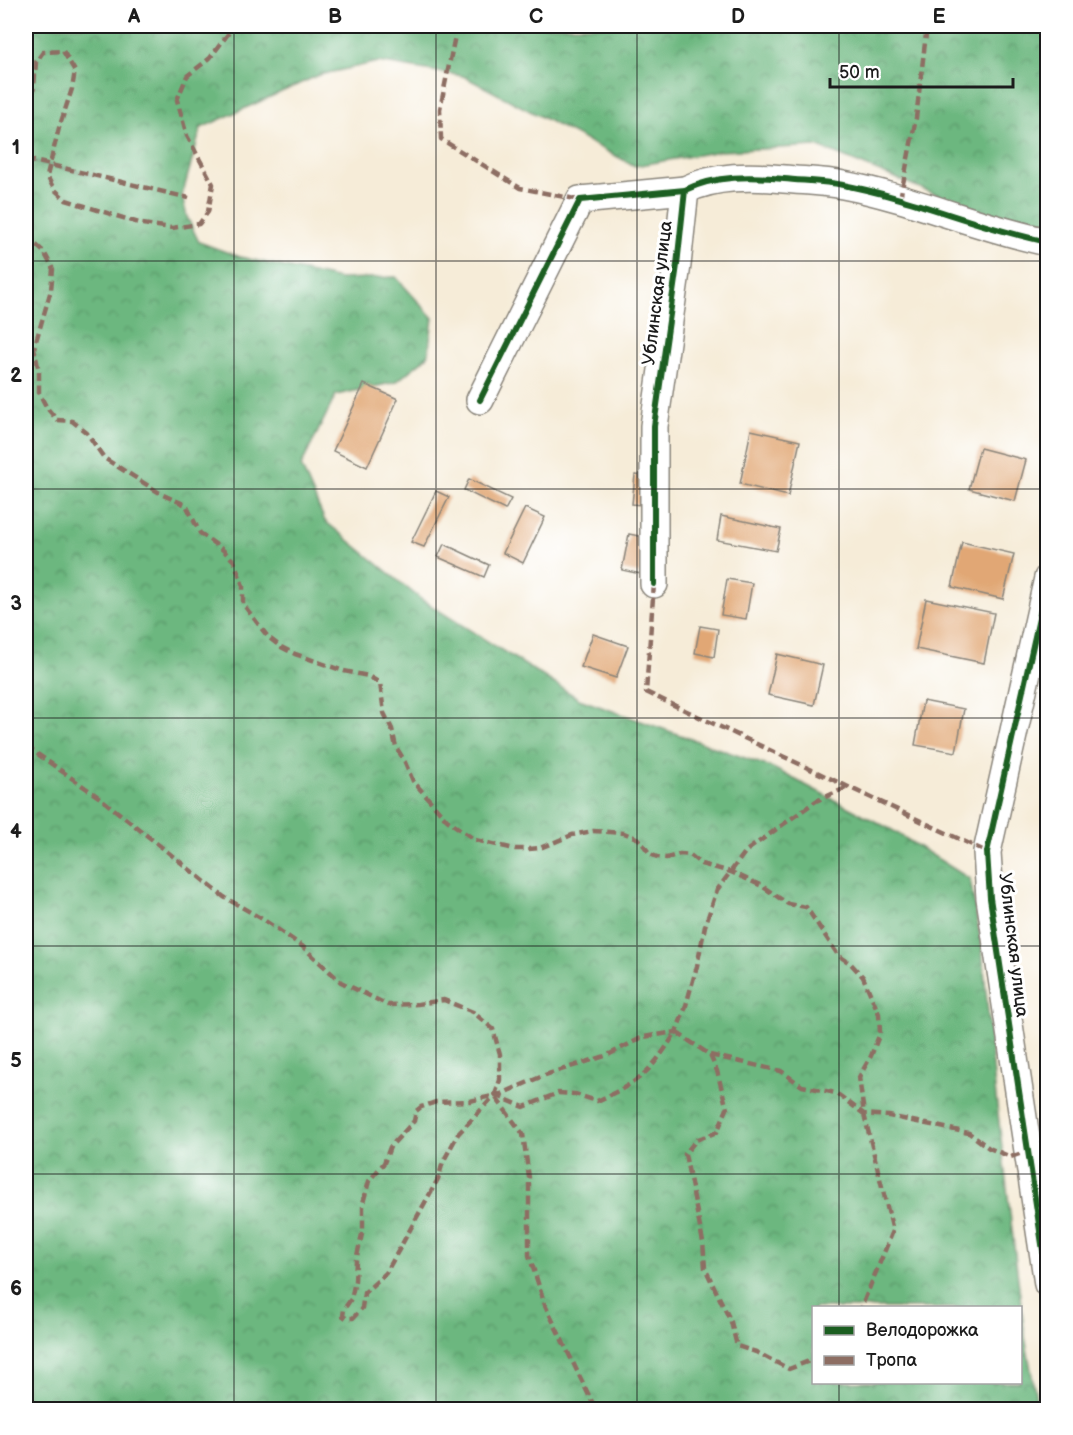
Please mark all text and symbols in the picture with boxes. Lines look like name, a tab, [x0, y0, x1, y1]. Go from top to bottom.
text: A	[127, 5, 141, 29]
text: B	[328, 5, 342, 29]
text: C	[529, 5, 543, 29]
text: D	[731, 5, 745, 29]
text: E	[933, 5, 946, 29]
scale bar	[830, 51, 1013, 89]
text: 50 m	[839, 62, 880, 83]
text: 1	[12, 136, 20, 160]
street label: Ублинская улица	[638, 219, 677, 367]
text: 2	[10, 364, 22, 388]
text: 3	[10, 592, 22, 616]
text: 4	[10, 820, 22, 844]
street label: Ублинская улица	[994, 872, 1033, 1019]
text: 5	[10, 1049, 22, 1073]
text: 6	[10, 1277, 22, 1301]
legend	[812, 1306, 1022, 1384]
text: Велодорожка	[866, 1320, 979, 1341]
text: Тропа	[866, 1350, 917, 1371]

